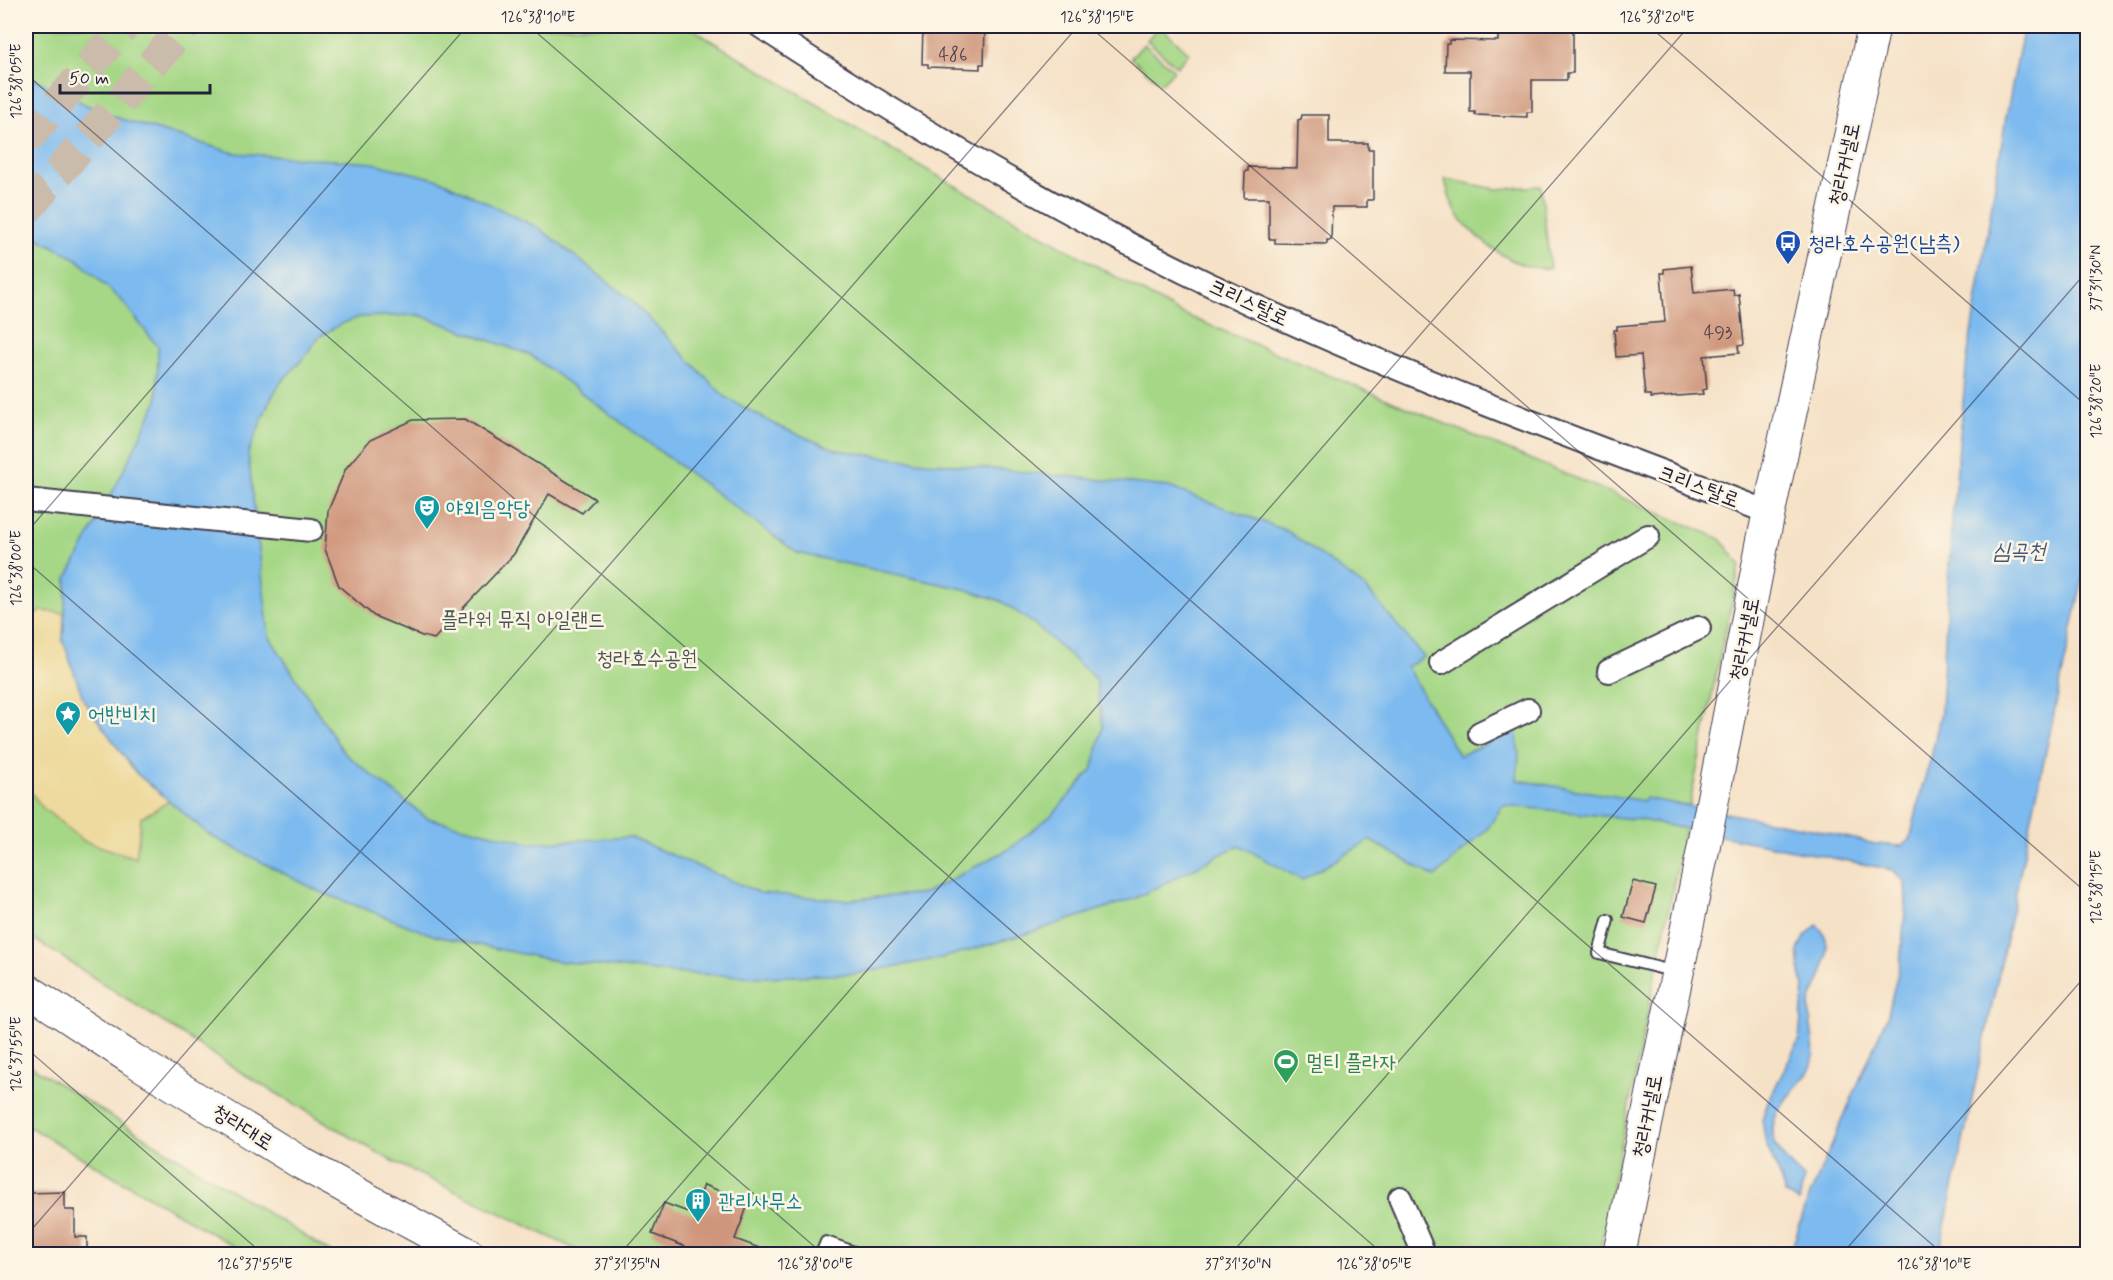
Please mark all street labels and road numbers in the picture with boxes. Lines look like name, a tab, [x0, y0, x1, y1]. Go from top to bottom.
street label: 청라커낼로	[1822, 120, 1867, 208]
street label: 크리스탈로	[1204, 272, 1293, 333]
street label: 크리스탈로	[1654, 459, 1743, 515]
street label: 청라커낼로	[1723, 595, 1767, 683]
street label: 청라커낼로	[1626, 1072, 1670, 1160]
street label: 청라대로	[206, 1098, 279, 1158]

